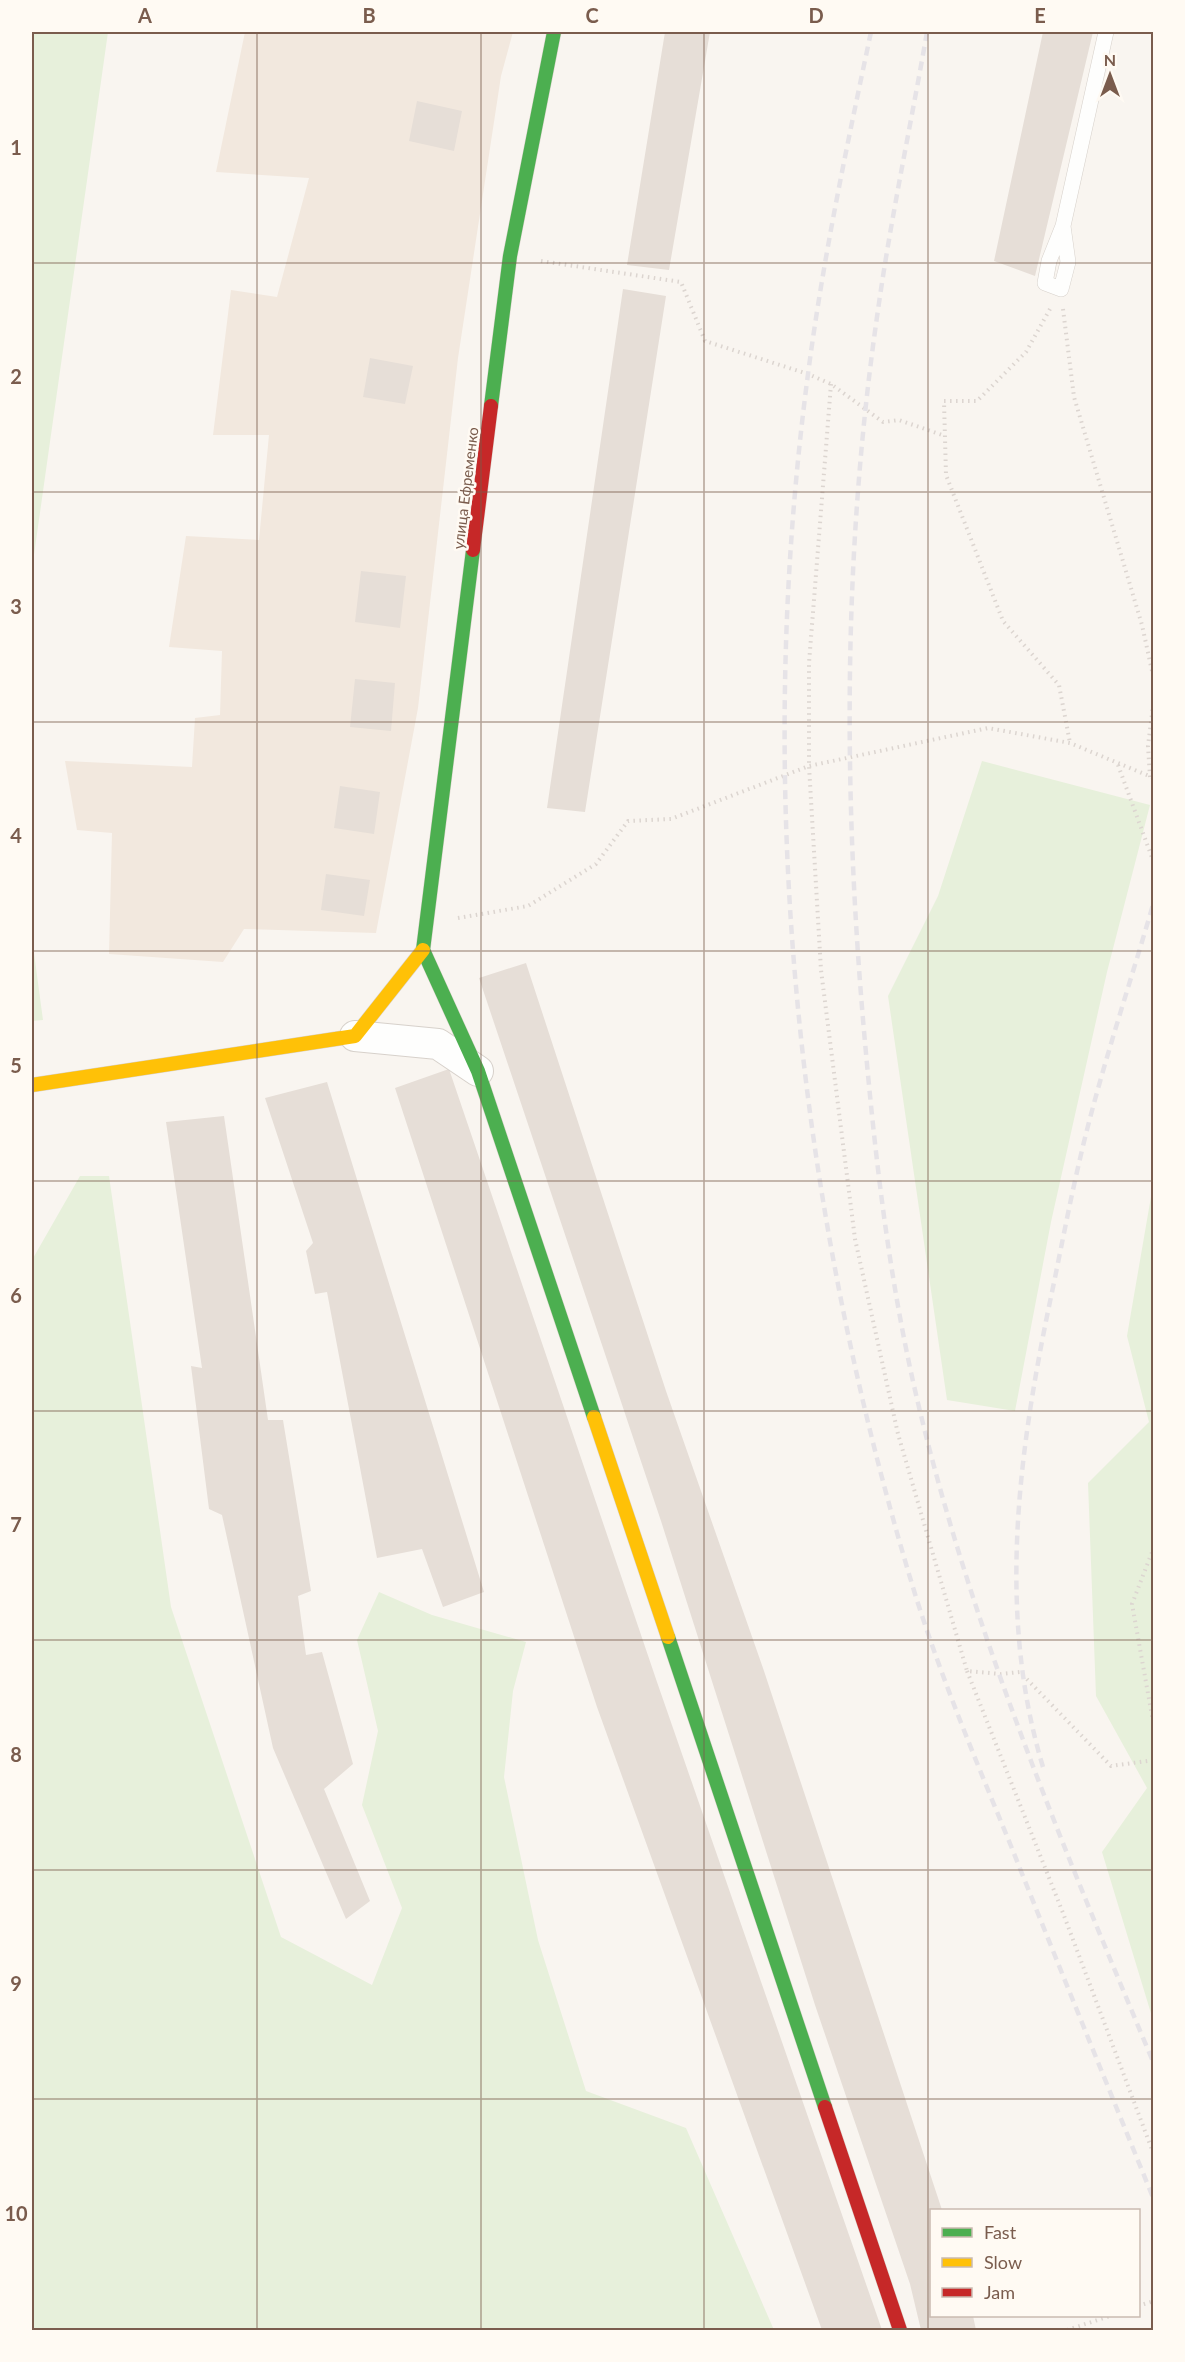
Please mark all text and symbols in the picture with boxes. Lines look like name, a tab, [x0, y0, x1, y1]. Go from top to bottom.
text: A	[137, 3, 152, 27]
text: B	[362, 3, 376, 27]
text: C	[585, 3, 599, 27]
text: D	[808, 3, 824, 27]
text: E	[1034, 3, 1046, 27]
north arrow	[1080, 45, 1140, 105]
text: N	[1104, 50, 1116, 69]
text: 1	[10, 135, 22, 159]
text: 2	[10, 364, 22, 388]
street label: улица Ефременко	[449, 426, 481, 550]
text: 3	[10, 594, 22, 618]
text: 4	[10, 823, 22, 847]
text: 5	[10, 1053, 22, 1077]
text: 6	[10, 1283, 22, 1307]
text: 7	[10, 1512, 22, 1536]
text: 8	[10, 1742, 22, 1766]
text: 9	[10, 1971, 22, 1995]
text: 10	[4, 2201, 28, 2225]
legend	[930, 2209, 1140, 2317]
text: Fast	[984, 2221, 1017, 2243]
text: Slow	[984, 2251, 1022, 2273]
text: Jam	[984, 2281, 1015, 2303]

